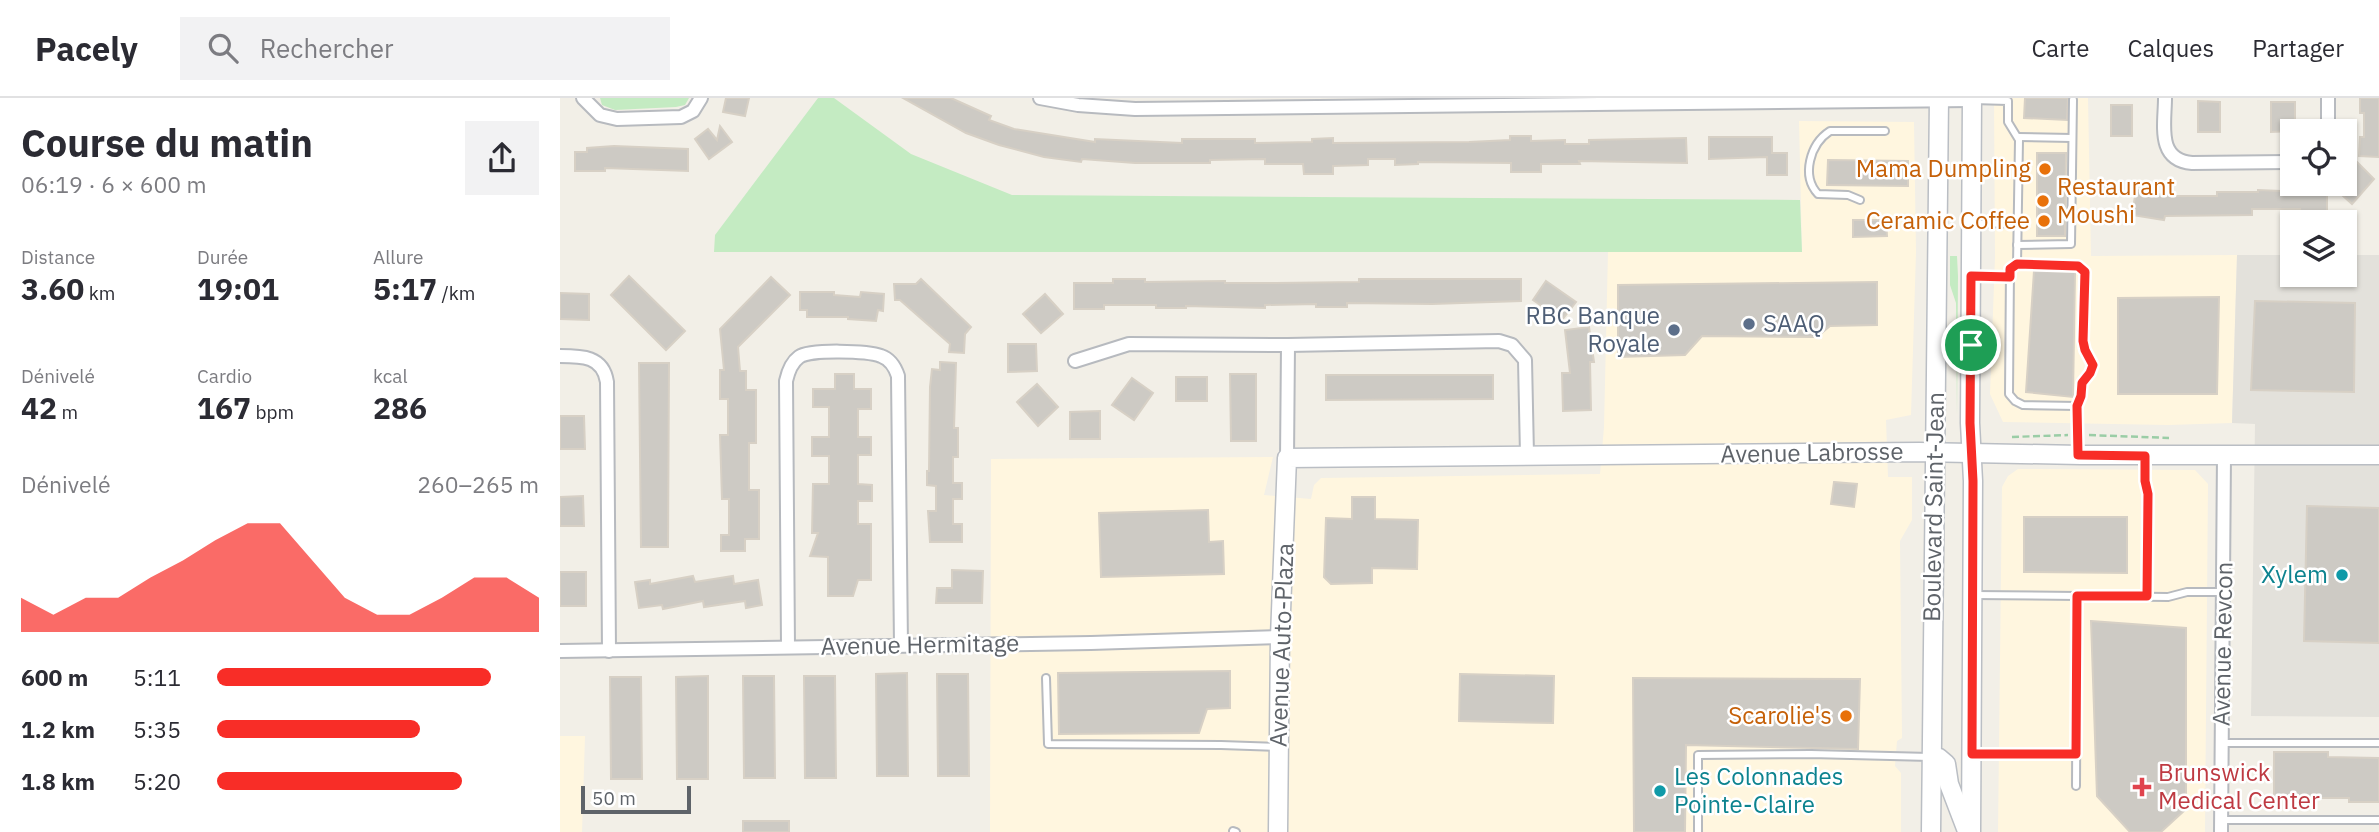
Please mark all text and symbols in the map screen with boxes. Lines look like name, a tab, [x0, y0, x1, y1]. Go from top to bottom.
search box	[180, 17, 670, 80]
text: Pacely	[35, 27, 138, 70]
icon: search	[204, 29, 242, 67]
text: Rechercher	[260, 31, 394, 65]
text: Carte	[2031, 32, 2090, 64]
text: Calques	[2128, 32, 2214, 64]
text: Partager	[2252, 32, 2344, 64]
text: Course du matin	[21, 118, 313, 167]
map controls	[2280, 119, 2357, 287]
button: locate	[2280, 119, 2357, 196]
button: share	[465, 121, 539, 195]
place label: Mama Dumpling	[1856, 152, 2031, 184]
marker: Mama Dumpling	[2037, 161, 2053, 177]
text: 06:19 · 6 × 600 m	[21, 169, 207, 199]
place label: Restaurant Moushi	[2057, 170, 2175, 230]
marker: Restaurant Moushi	[2035, 193, 2051, 209]
place label: Ceramic Coffee	[1866, 204, 2030, 236]
button: layers	[2280, 210, 2357, 287]
marker: Ceramic Coffee	[2036, 213, 2052, 229]
text: Distance	[21, 245, 95, 269]
text: Durée	[197, 245, 248, 269]
text: Allure	[373, 245, 424, 269]
text: 3.60	[21, 269, 84, 308]
text: 19:01	[197, 269, 279, 308]
text: 5:17	[373, 269, 437, 308]
text: km	[84, 281, 115, 305]
text: /km	[437, 281, 475, 305]
place label: RBC Banque Royale	[1526, 299, 1660, 359]
place label: SAAQ	[1763, 307, 1825, 339]
pin	[1941, 315, 2001, 375]
marker: SAAQ	[1741, 316, 1757, 332]
marker: RBC Banque Royale	[1666, 322, 1682, 338]
icon: arrive	[1952, 326, 1990, 364]
text: Dénivelé	[21, 364, 95, 388]
text: Cardio	[197, 364, 252, 388]
text: kcal	[373, 364, 408, 388]
text: 42	[21, 388, 57, 427]
text: 167	[197, 388, 251, 427]
text: 286	[373, 388, 427, 427]
street label: Boulevard Saint-Jean	[1915, 392, 1951, 622]
text: m	[57, 400, 78, 424]
text: bpm	[251, 400, 294, 424]
street label: Avenue Labrosse	[1720, 434, 1904, 470]
text: Dénivelé	[21, 469, 111, 499]
text: 260–265 m	[417, 469, 539, 499]
street label: Avenue Auto-Plaza	[1261, 542, 1301, 748]
place label: Xylem	[2261, 558, 2328, 590]
street label: Avenue Revcon	[2205, 562, 2239, 726]
marker: Xylem	[2334, 567, 2350, 583]
street label: Avenue Hermitage	[820, 626, 1020, 662]
text: 600 m	[21, 662, 88, 692]
text: 5:11	[133, 662, 181, 692]
place label: Scarolie's	[1728, 699, 1832, 731]
marker: Scarolie's	[1838, 708, 1854, 724]
text: 1.2 km	[21, 714, 95, 744]
text: 5:35	[133, 714, 181, 744]
place label: Brunswick Medical Center	[2158, 756, 2320, 816]
place label: Les Colonnades Pointe-Claire	[1674, 760, 1844, 820]
text: 1.8 km	[21, 766, 95, 796]
text: 5:20	[133, 766, 181, 796]
marker: Brunswick Medical Center	[2132, 777, 2152, 797]
scale bar	[581, 783, 691, 815]
marker: Les Colonnades Pointe-Claire	[1652, 783, 1668, 799]
text: 50 m	[592, 786, 636, 810]

